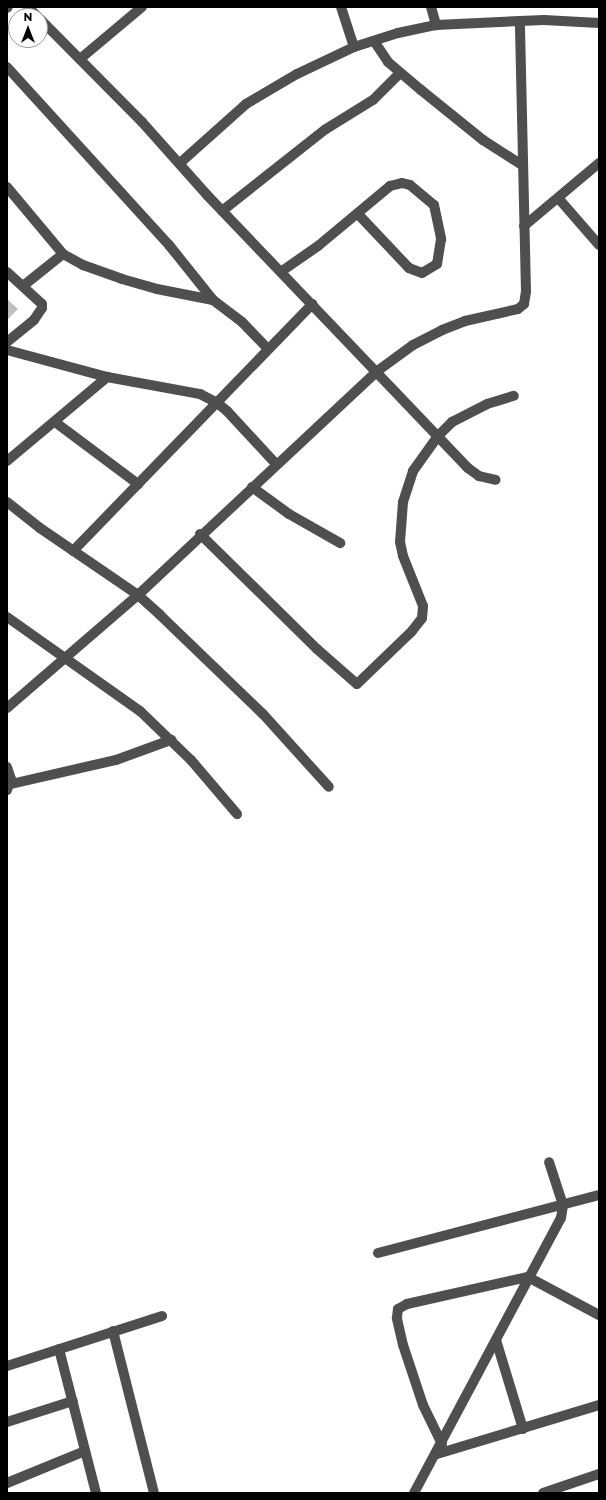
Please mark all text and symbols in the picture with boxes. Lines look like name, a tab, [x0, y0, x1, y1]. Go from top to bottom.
north arrow	[8, 8, 48, 48]
text: N	[24, 10, 32, 24]

